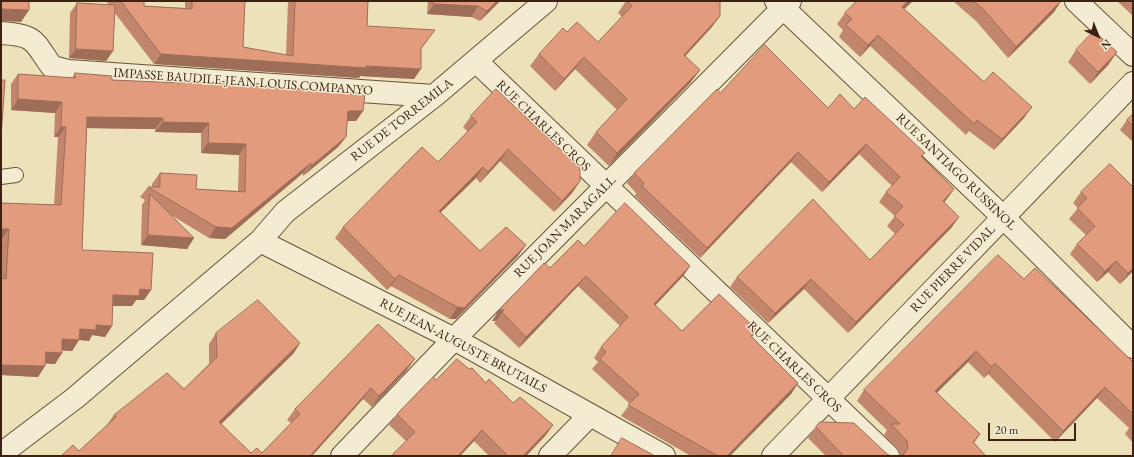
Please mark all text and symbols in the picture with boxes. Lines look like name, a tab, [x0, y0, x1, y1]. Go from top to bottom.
north arrow	[1078, 16, 1118, 56]
text: N	[1098, 37, 1114, 53]
street label: IMPASSE BAUDILE-JEAN-LOUIS COMPANYO	[113, 65, 373, 99]
street label: RUE DE TORREMILA	[348, 75, 456, 165]
street label: RUE CHARLES CROS	[493, 77, 593, 175]
street label: RUE SANTIAGO RUSSINOL	[893, 110, 1019, 234]
street label: RUE JOAN MARAGALL	[511, 173, 619, 281]
street label: RUE PIERRE VIDAL	[907, 222, 999, 316]
street label: RUE JEAN-AUGUSTE BRUTAILS	[377, 295, 549, 397]
street label: RUE CHARLES CROS	[744, 318, 844, 416]
scale bar	[990, 415, 1078, 441]
text: 20 m	[995, 422, 1018, 438]

